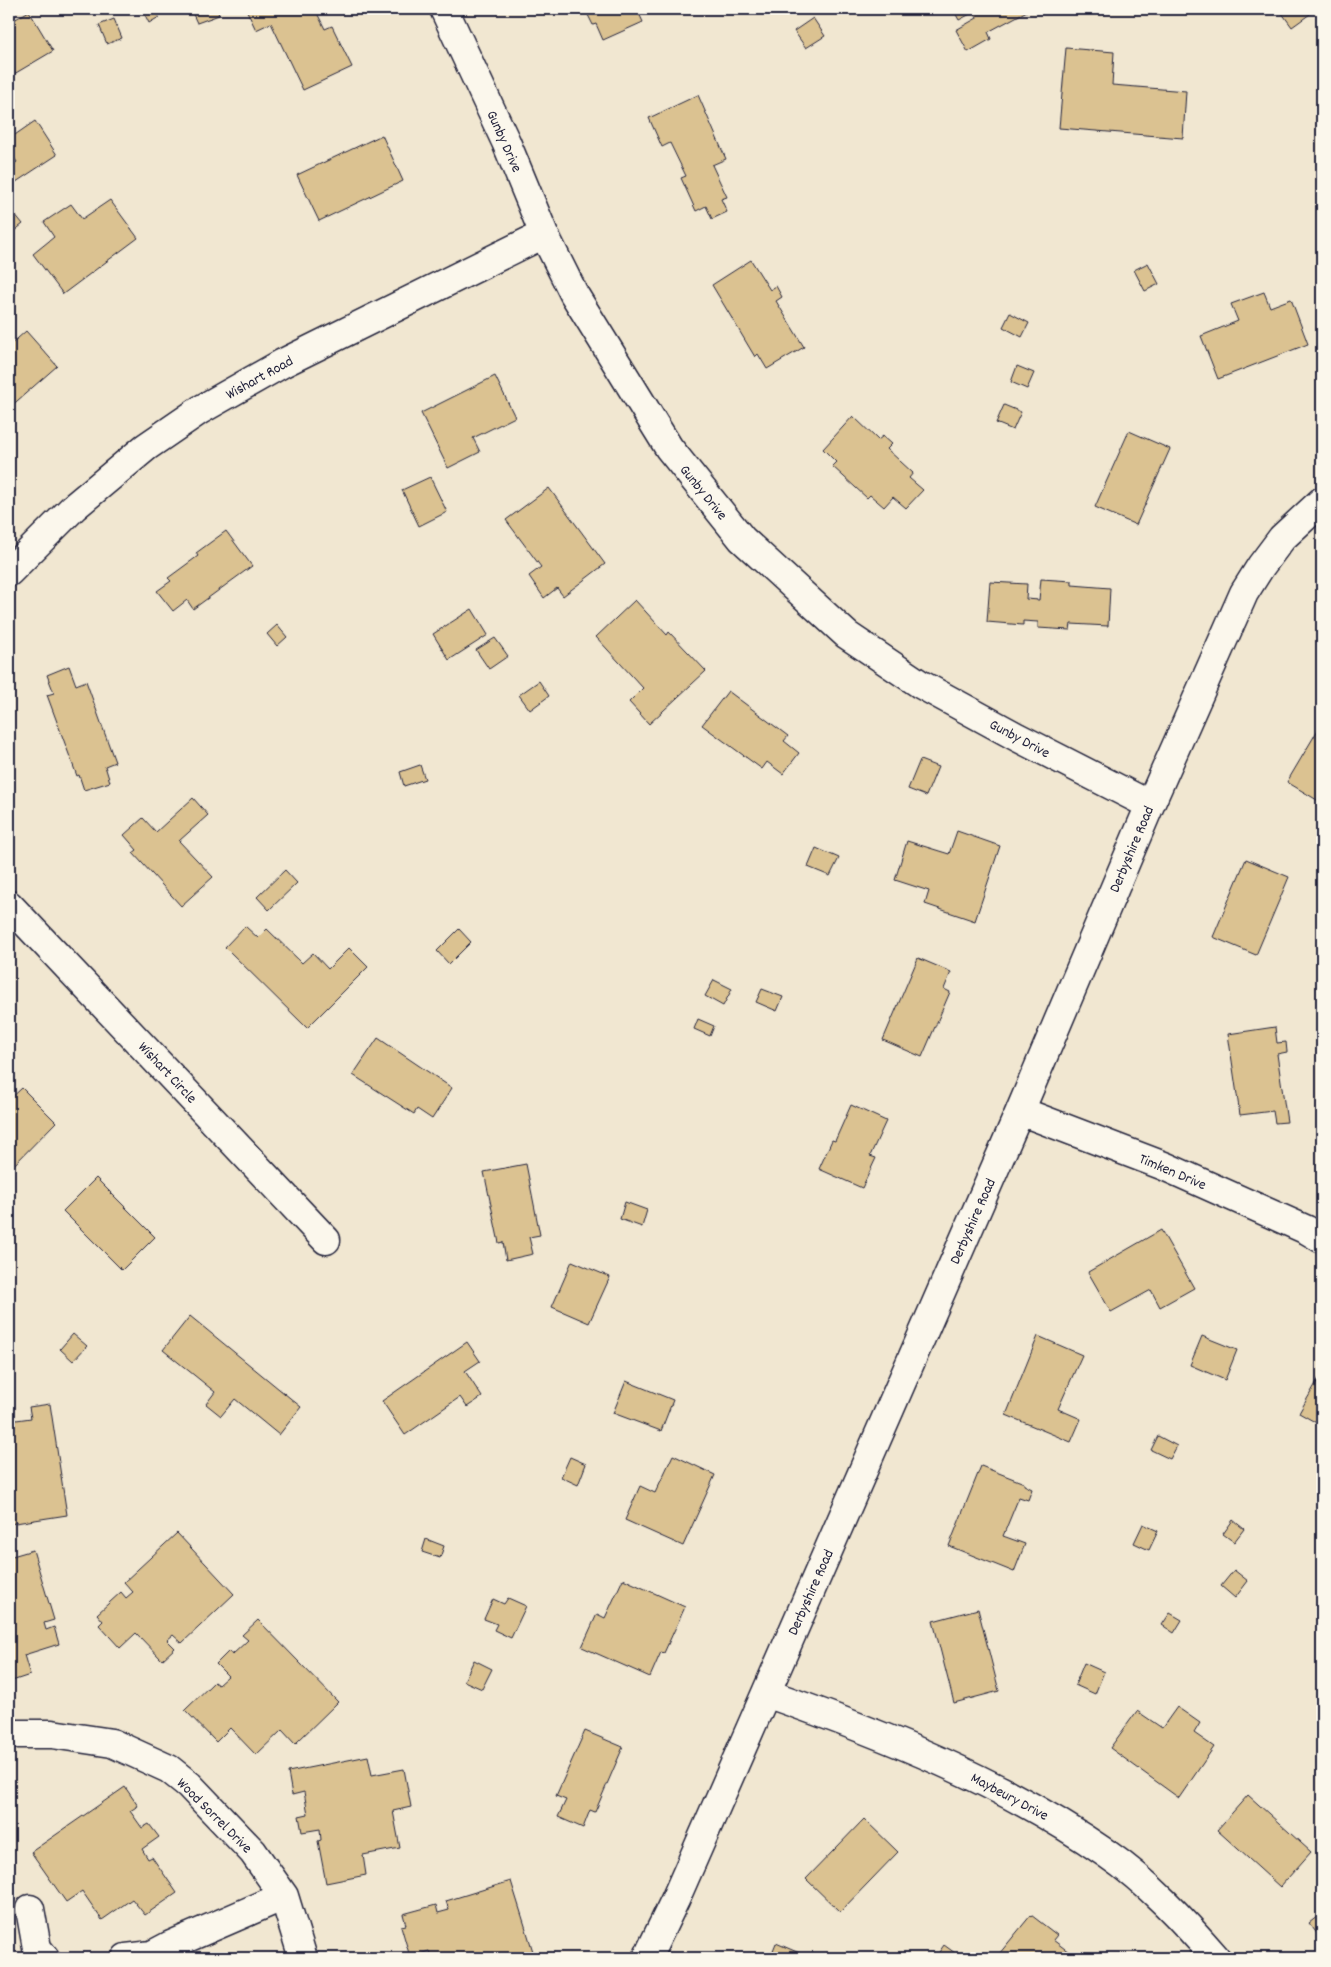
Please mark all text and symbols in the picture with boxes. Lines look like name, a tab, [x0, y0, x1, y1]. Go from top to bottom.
street label: Gunby Drive	[480, 107, 527, 177]
street label: Wishart Road	[222, 351, 298, 406]
street label: Gunby Drive	[673, 461, 732, 526]
street label: Gunby Drive	[985, 715, 1054, 765]
street label: Derbyshire Road	[1105, 803, 1161, 896]
street label: Wishart Circle	[132, 1037, 201, 1110]
street label: Timken Drive	[1135, 1149, 1210, 1197]
street label: Derbyshire Road	[945, 1175, 1003, 1268]
street label: Derbyshire Road	[783, 1546, 841, 1639]
street label: Maybeury Drive	[966, 1768, 1052, 1828]
street label: Wood Sorrel Drive	[171, 1774, 257, 1860]

